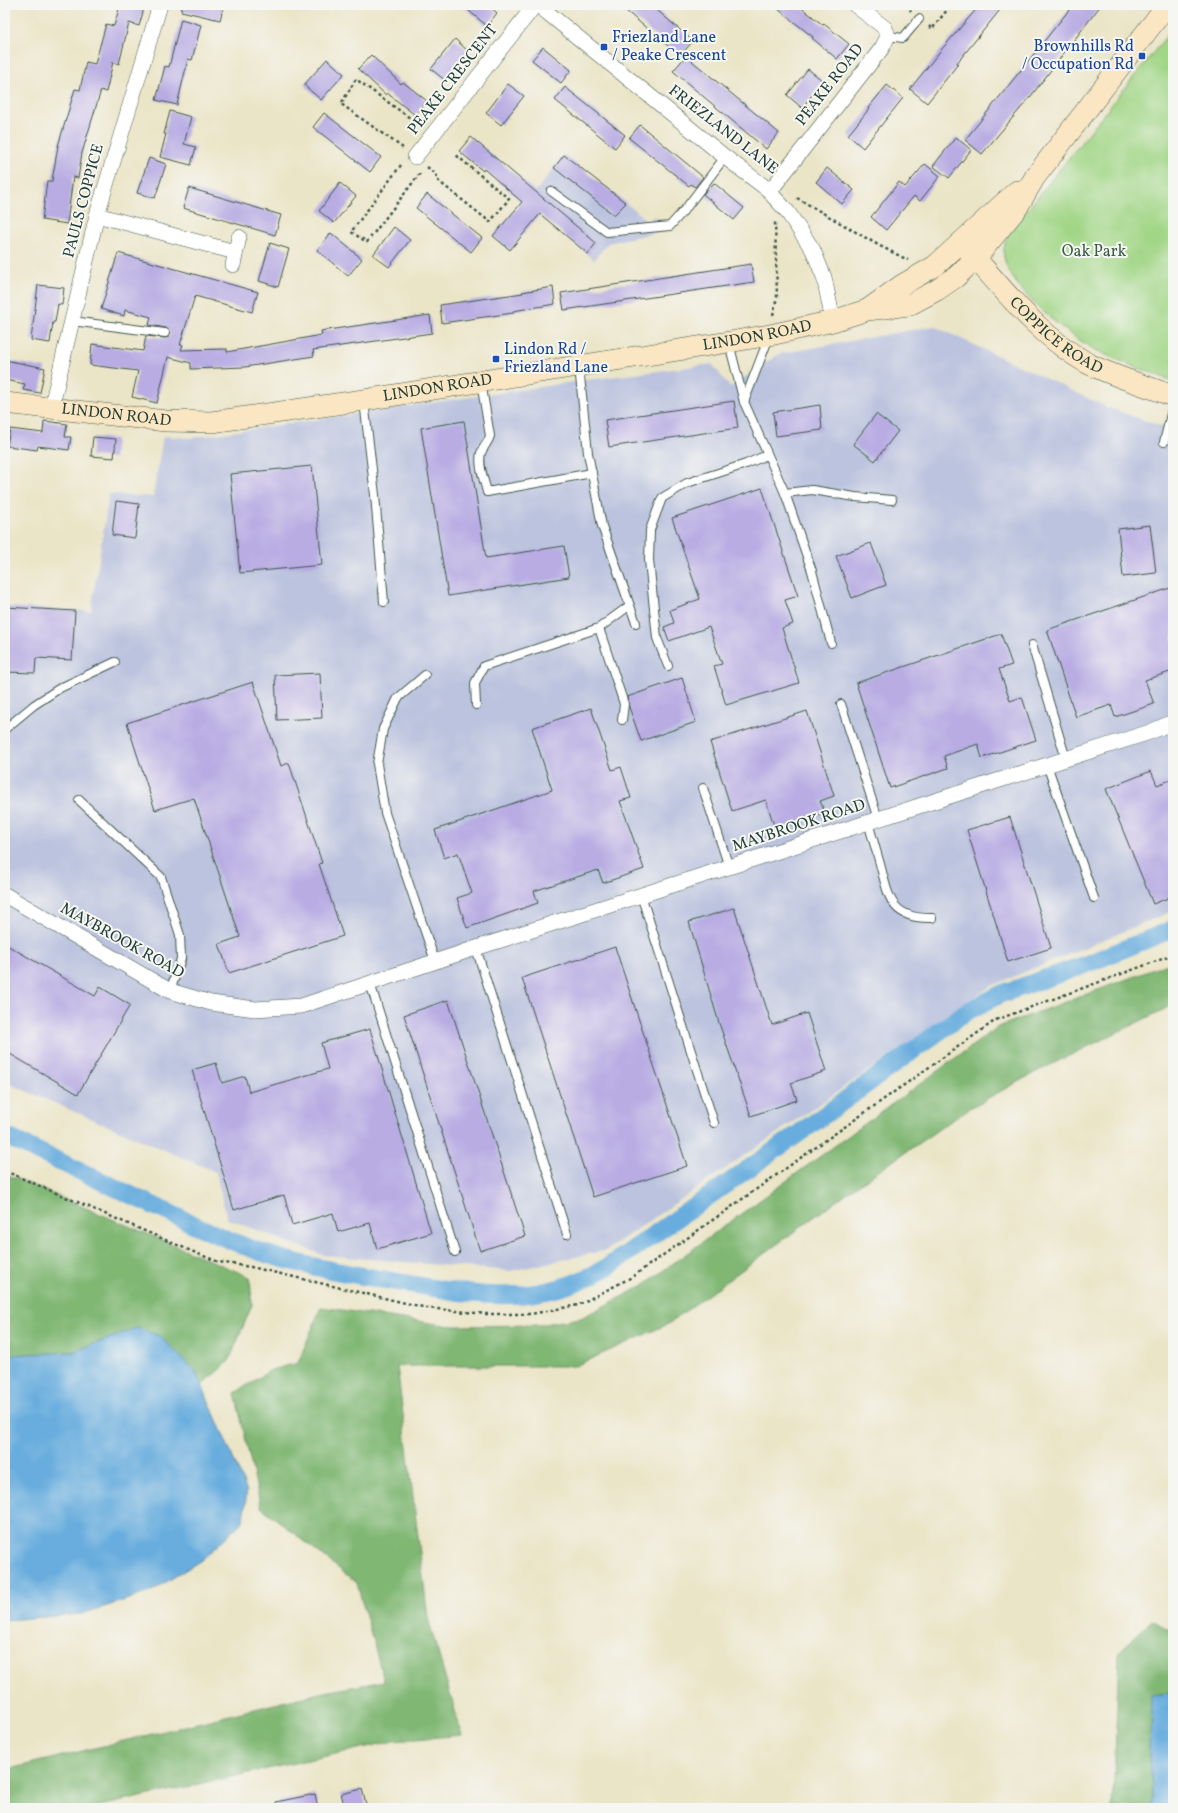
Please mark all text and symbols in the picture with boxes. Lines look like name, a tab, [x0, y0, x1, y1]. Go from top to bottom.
street label: PEAKE CRESCENT	[403, 20, 503, 140]
place label: Friezland Lane / Peake Crescent	[612, 27, 727, 67]
place label: Brownhills Rd / Occupation Rd	[1022, 36, 1134, 76]
street label: PEAKE ROAD	[791, 39, 869, 131]
marker: Friezland Lane / Peake Crescent	[599, 42, 609, 52]
marker: Brownhills Rd / Occupation Rd	[1137, 51, 1147, 61]
street label: FRIEZLAND LANE	[663, 80, 783, 180]
street label: PAULS COPPICE	[58, 142, 110, 260]
park label: Oak Park	[1062, 241, 1126, 263]
street label: COPPICE ROAD	[1004, 292, 1106, 380]
street label: LINDON ROAD	[701, 315, 814, 357]
place label: Lindon Rd / Friezland Lane	[504, 339, 608, 379]
marker: Lindon Rd / Friezland Lane	[491, 354, 501, 364]
street label: LINDON ROAD	[381, 369, 494, 408]
street label: LINDON ROAD	[60, 398, 173, 433]
street label: MAYBROOK ROAD	[730, 794, 869, 858]
street label: MAYBROOK ROAD	[56, 898, 188, 984]

